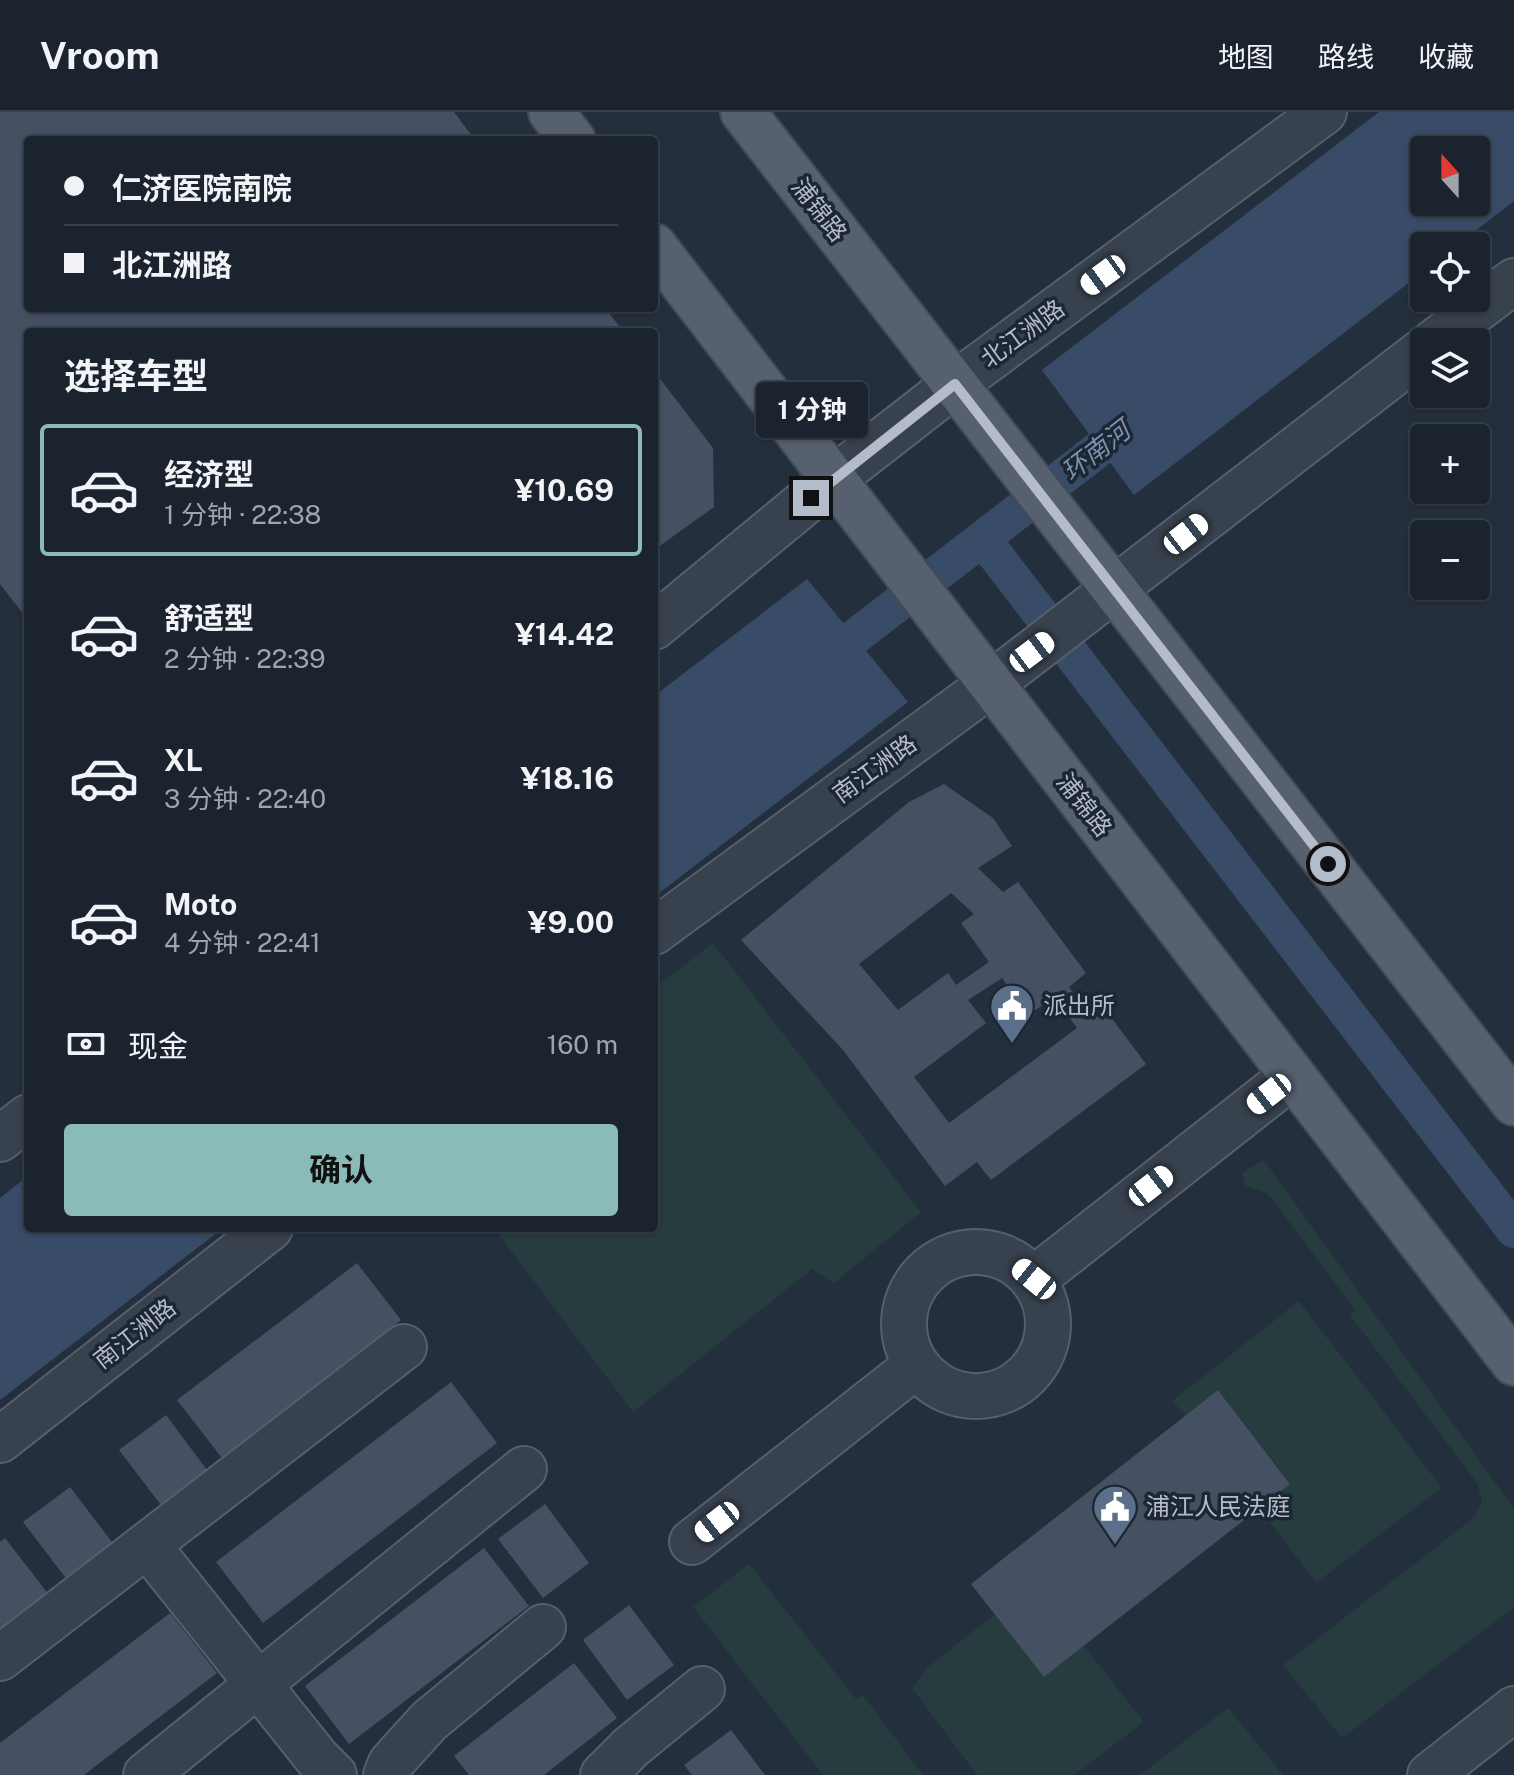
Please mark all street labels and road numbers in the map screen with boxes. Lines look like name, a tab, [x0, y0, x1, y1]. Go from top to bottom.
street label: 浦锦路	[787, 172, 853, 246]
street label: 北江洲路	[975, 294, 1069, 373]
street label: 南江洲路	[827, 729, 921, 808]
street label: 浦锦路	[1052, 767, 1118, 841]
street label: 南江洲路	[88, 1293, 181, 1374]

